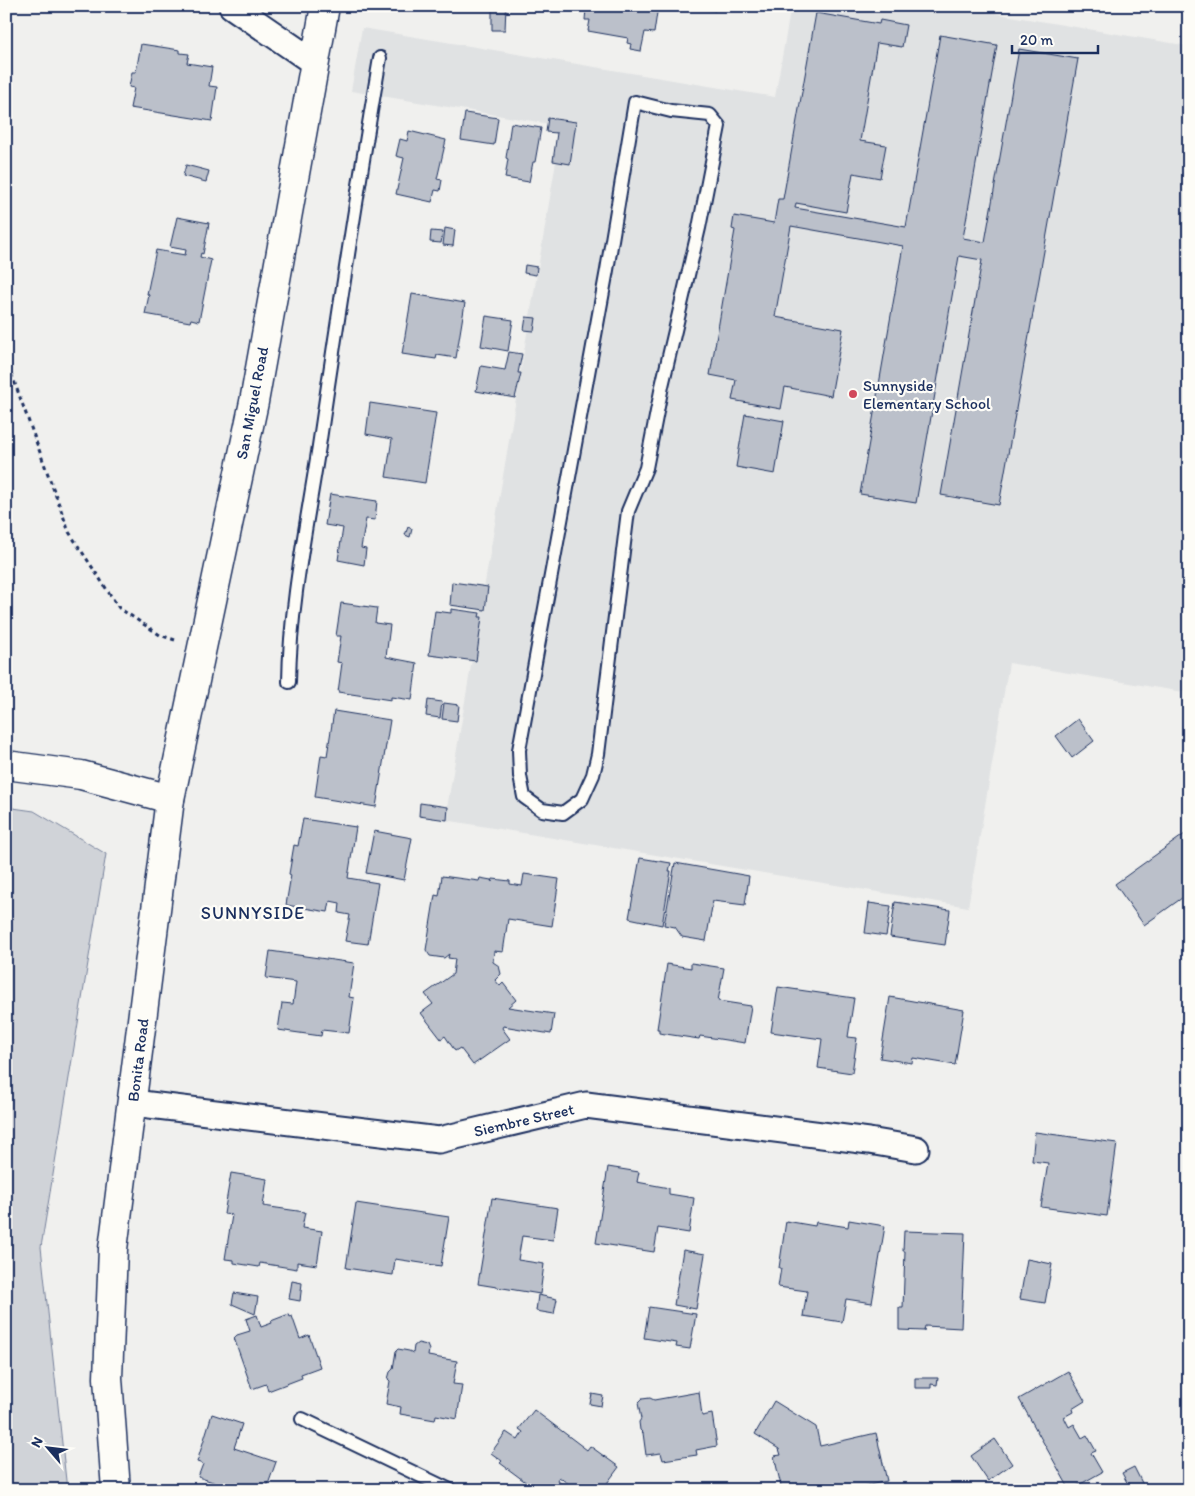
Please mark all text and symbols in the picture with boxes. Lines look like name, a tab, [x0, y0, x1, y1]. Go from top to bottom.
scale bar	[1012, 22, 1099, 54]
text: 20 m	[1020, 31, 1054, 49]
street label: San Miguel Road	[232, 345, 272, 461]
place label: Sunnyside Elementary School	[863, 376, 991, 413]
marker: Sunnyside Elementary School	[847, 388, 859, 400]
district label: SUNNYSIDE	[201, 902, 305, 924]
street label: Bonita Road	[123, 1017, 153, 1103]
street label: Siembre Street	[472, 1099, 576, 1141]
north arrow	[22, 1424, 72, 1474]
text: N	[27, 1434, 47, 1450]

